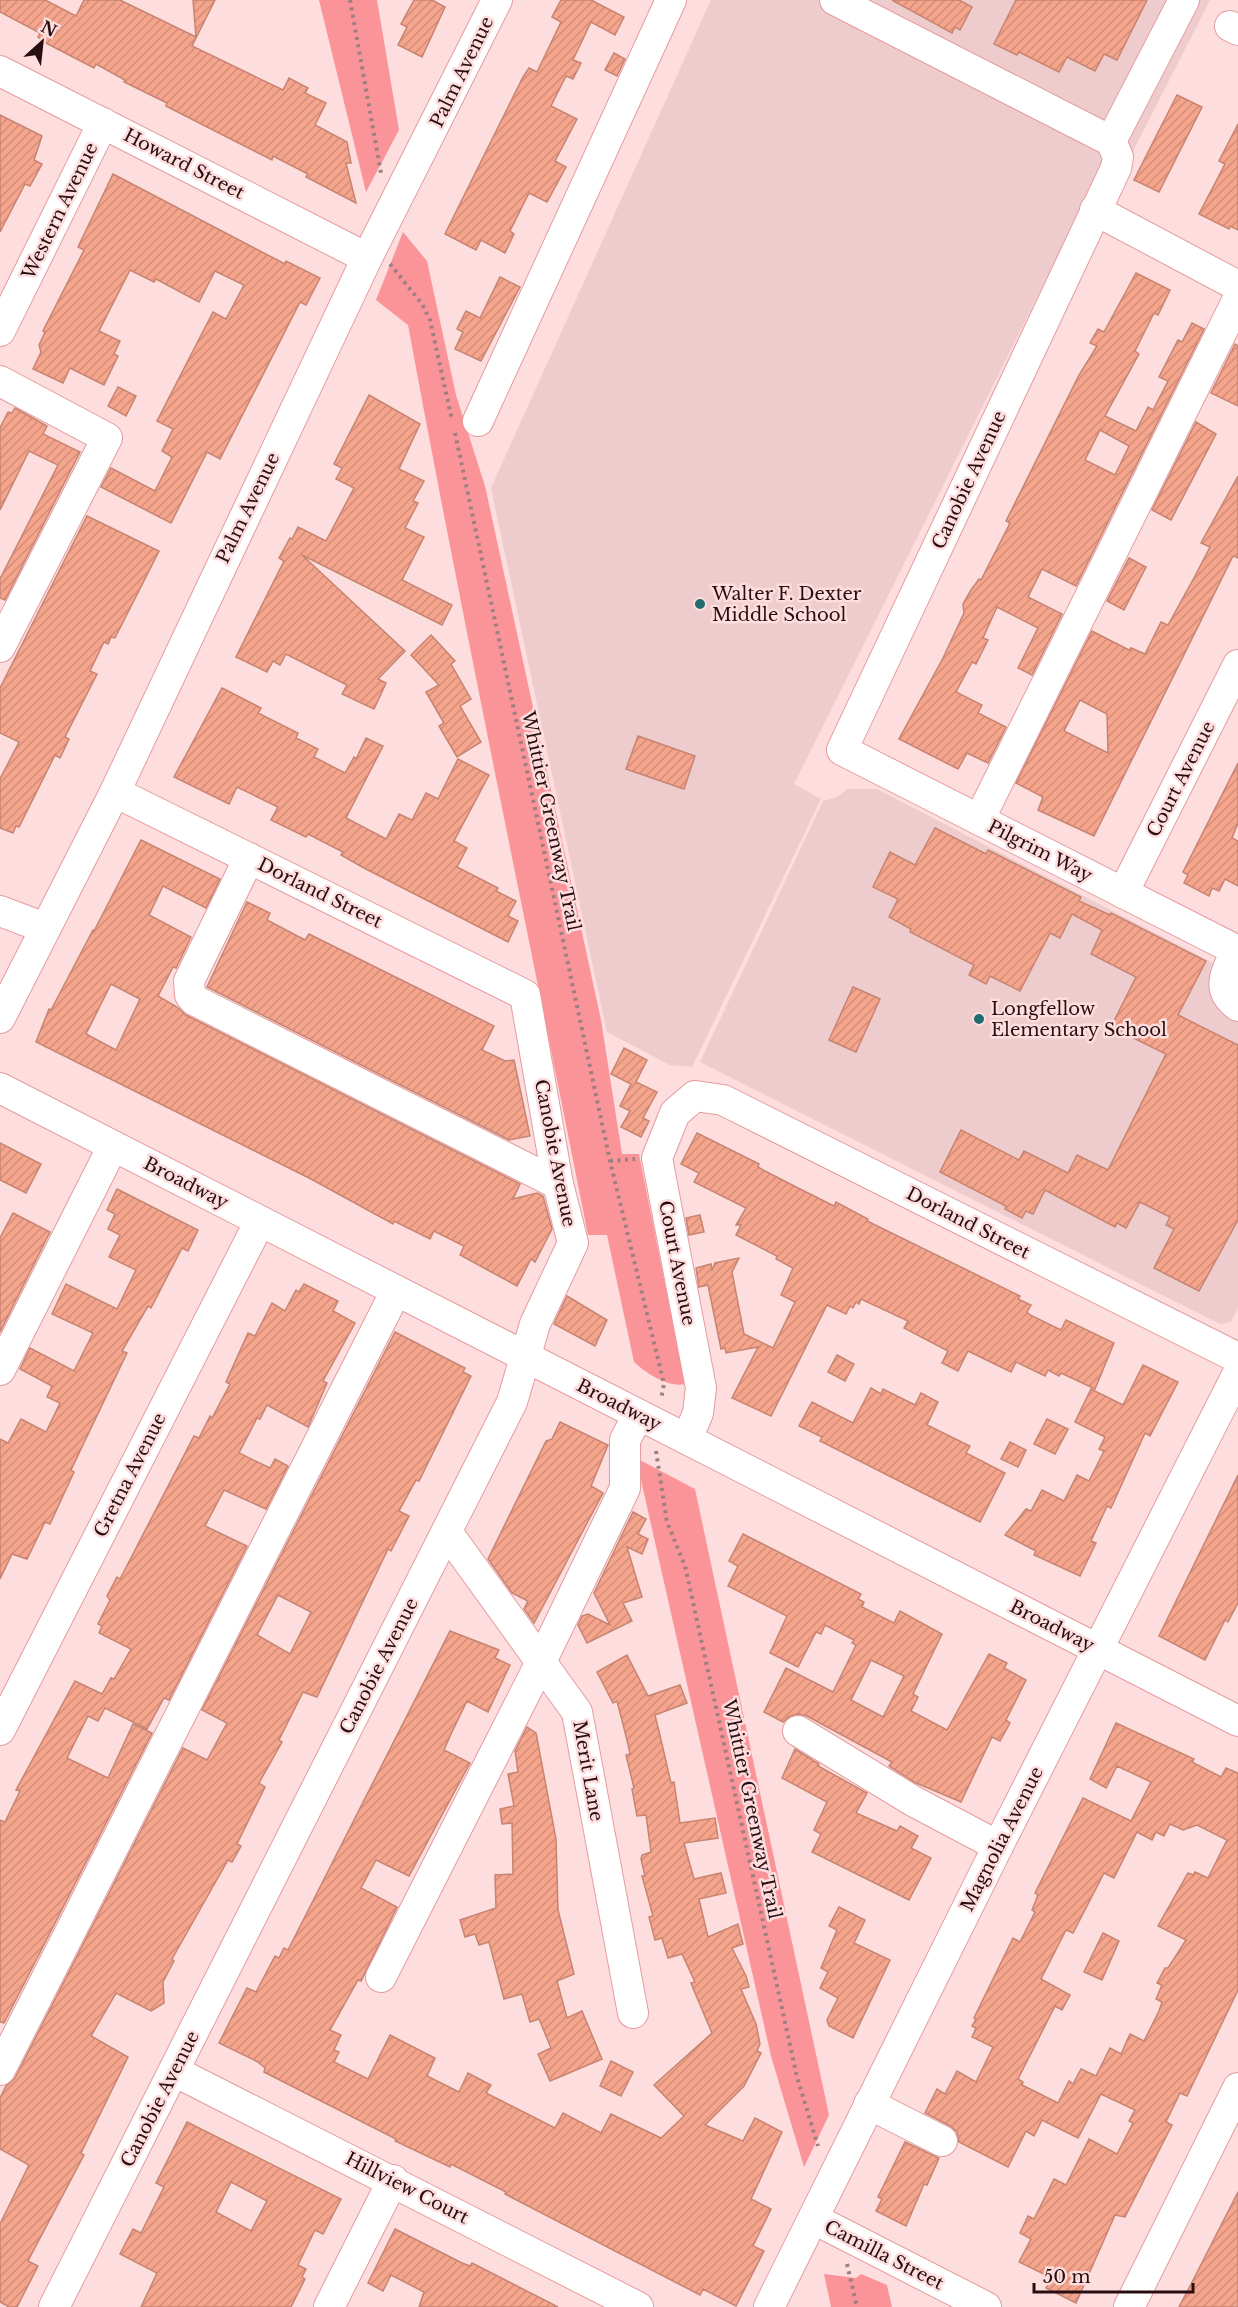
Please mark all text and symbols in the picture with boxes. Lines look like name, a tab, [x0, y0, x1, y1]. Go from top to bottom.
north arrow	[12, 12, 72, 72]
street label: Palm Avenue	[426, 13, 498, 131]
text: N	[38, 16, 60, 41]
street label: Howard Street	[120, 124, 248, 204]
street label: Western Avenue	[17, 139, 103, 284]
street label: Canobie Avenue	[927, 407, 1011, 553]
street label: Palm Avenue	[212, 449, 284, 567]
place label: Walter F. Dexter Middle School	[711, 583, 862, 626]
marker: Walter F. Dexter Middle School	[693, 597, 707, 611]
street label: Whittier Greenway Trail	[517, 708, 585, 933]
street label: Court Avenue	[1142, 718, 1220, 840]
street label: Pilgrim Way	[984, 815, 1096, 887]
street label: Dorland Street	[254, 853, 386, 933]
place label: Longfellow Elementary School	[991, 998, 1167, 1041]
marker: Longfellow Elementary School	[972, 1012, 986, 1026]
street label: Canobie Avenue	[530, 1077, 580, 1229]
street label: Broadway	[140, 1152, 233, 1214]
street label: Dorland Street	[902, 1182, 1034, 1264]
street label: Court Avenue	[654, 1199, 700, 1327]
street label: Broadway	[573, 1374, 666, 1436]
street label: Gretna Avenue	[89, 1409, 171, 1541]
street label: Canobie Avenue	[335, 1594, 423, 1738]
street label: Broadway	[1006, 1595, 1099, 1657]
street label: Whittier Greenway Trail	[718, 1696, 786, 1921]
street label: Merit Lane	[568, 1719, 608, 1823]
street label: Magnolia Avenue	[956, 1763, 1048, 1915]
street label: Canobie Avenue	[116, 2027, 204, 2171]
street label: Hillview Court	[342, 2148, 472, 2229]
street label: Camilla Street	[821, 2216, 947, 2295]
scale bar	[1034, 2256, 1193, 2294]
text: 50 m	[1043, 2266, 1091, 2288]

